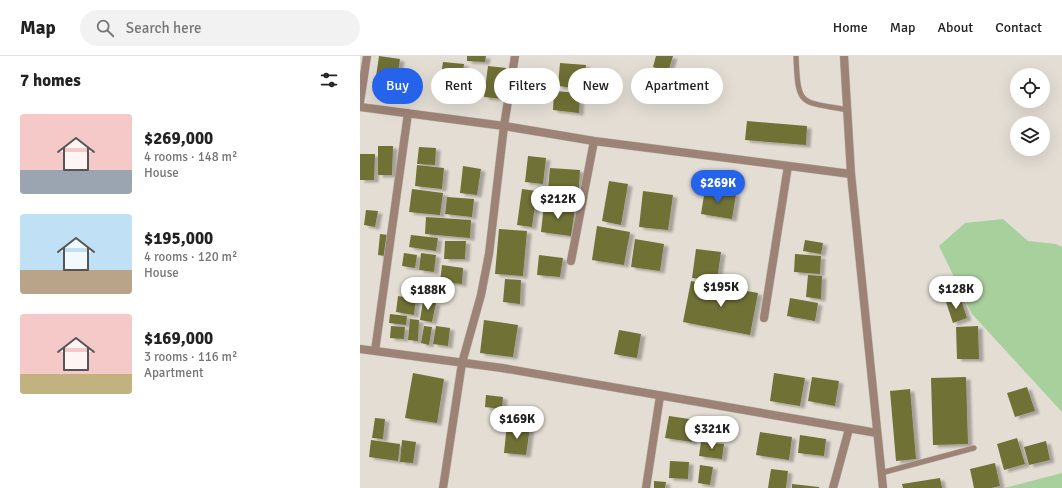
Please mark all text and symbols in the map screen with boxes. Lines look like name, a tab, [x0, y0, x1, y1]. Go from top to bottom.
search box	[80, 10, 360, 46]
text: Map	[20, 16, 56, 40]
icon: search	[94, 17, 116, 39]
text: Search here	[126, 19, 201, 37]
text: Home	[833, 19, 868, 36]
text: Map	[890, 19, 915, 36]
text: About	[937, 19, 973, 36]
text: Contact	[995, 19, 1042, 36]
chip: Buy	[372, 68, 423, 104]
chip: Rent	[431, 68, 486, 104]
chip: Filters	[494, 68, 560, 104]
chip: New	[568, 68, 623, 104]
chip: Apartment	[631, 68, 723, 104]
map controls	[1010, 68, 1050, 156]
button: locate	[1010, 68, 1050, 108]
icon: filters	[318, 69, 340, 91]
text: 7 homes	[20, 70, 81, 91]
button: layers	[1010, 116, 1050, 156]
text: $269,000	[144, 128, 213, 149]
icon: home	[52, 130, 100, 178]
text: 4 rooms · 148 m²	[144, 149, 237, 165]
text: House	[144, 165, 179, 181]
pin: $269K	[690, 170, 746, 204]
text: $269K	[700, 175, 736, 191]
pin: $212K	[530, 186, 586, 220]
text: $212K	[540, 191, 576, 207]
text: $195,000	[144, 228, 213, 249]
icon: home	[52, 230, 100, 278]
text: 4 rooms · 120 m²	[144, 249, 237, 265]
text: House	[144, 265, 179, 281]
pin: $195K	[693, 274, 749, 308]
pin: $128K	[928, 276, 984, 310]
pin: $188K	[400, 277, 456, 311]
text: $195K	[703, 279, 739, 295]
text: $128K	[938, 281, 974, 297]
text: $188K	[410, 282, 446, 298]
text: $169,000	[144, 328, 213, 349]
icon: home	[52, 330, 100, 378]
text: 3 rooms · 116 m²	[144, 349, 237, 365]
text: Apartment	[144, 365, 204, 381]
pin: $169K	[489, 406, 545, 440]
text: $169K	[499, 411, 535, 427]
pin: $321K	[684, 416, 740, 450]
text: $321K	[694, 421, 730, 437]

